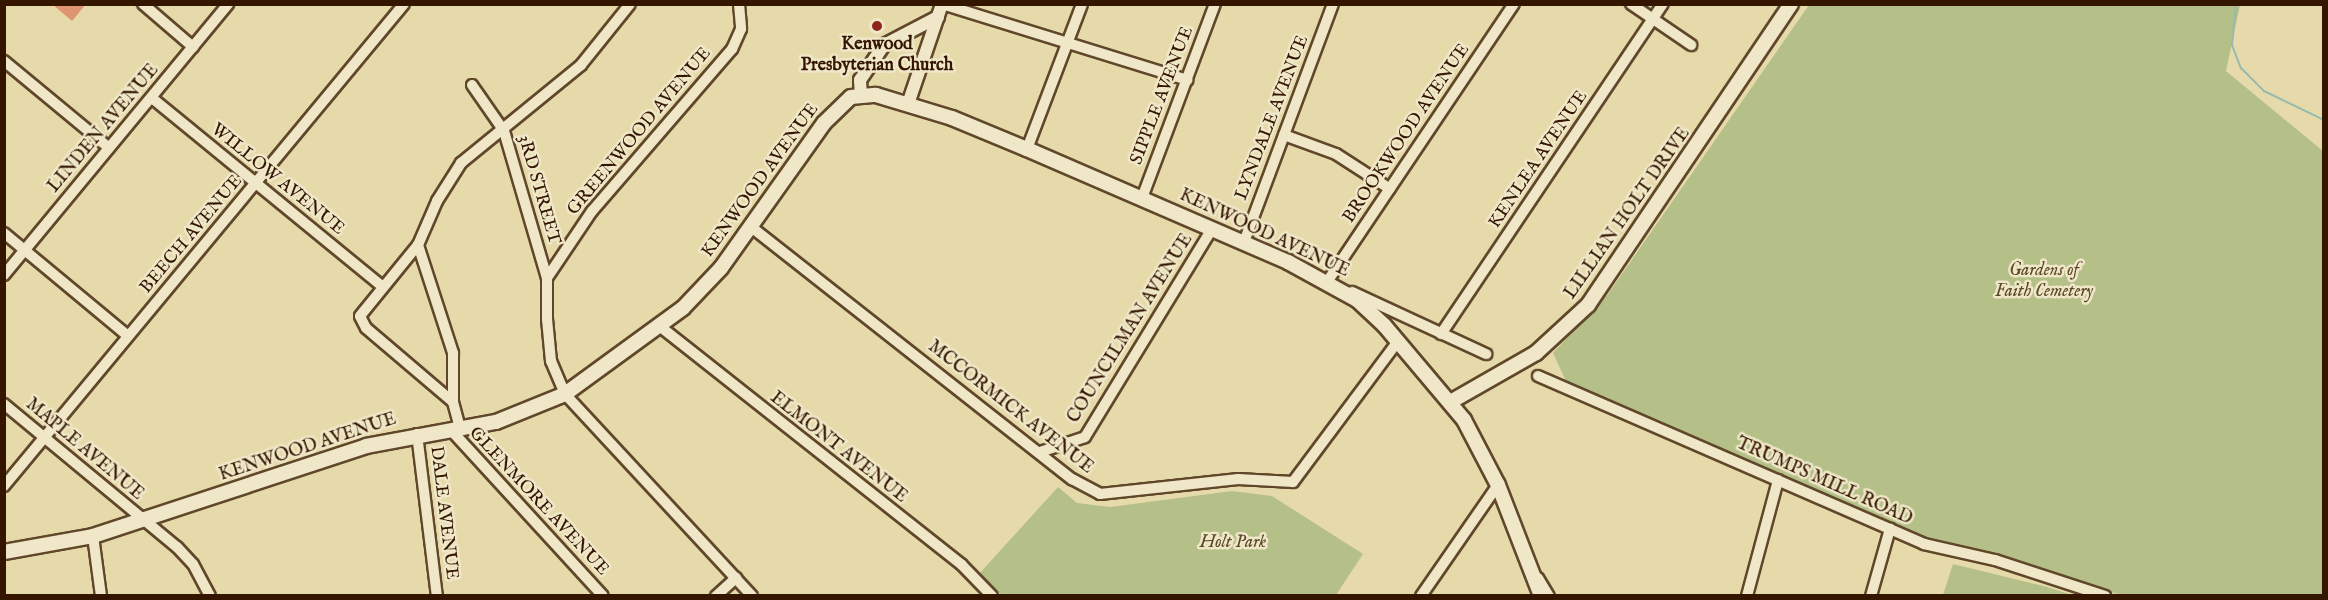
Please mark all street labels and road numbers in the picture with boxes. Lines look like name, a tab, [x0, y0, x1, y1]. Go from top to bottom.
street label: SIPPLE AVENUE	[1127, 24, 1199, 168]
street label: LYNDALE AVENUE	[1232, 33, 1314, 203]
street label: BROOKWOOD AVENUE	[1339, 40, 1475, 228]
street label: GREENWOOD AVENUE	[564, 44, 716, 220]
street label: LINDEN AVENUE	[44, 60, 164, 198]
street label: KENLEA AVENUE	[1485, 87, 1593, 233]
street label: KENWOOD AVENUE	[698, 100, 824, 262]
street label: WILLOW AVENUE	[206, 120, 348, 240]
street label: LILLIAN HOLT DRIVE	[1561, 124, 1695, 304]
street label: 3RD STREET	[512, 133, 564, 247]
street label: BEECH AVENUE	[136, 171, 248, 299]
street label: KENWOOD AVENUE	[1176, 185, 1352, 283]
street label: COUNCILMAN AVENUE	[1064, 230, 1198, 428]
street label: MCCORMICK AVENUE	[923, 337, 1097, 479]
street label: ELMONT AVENUE	[765, 388, 911, 508]
street label: MAPLE AVENUE	[21, 394, 147, 506]
street label: KENWOOD AVENUE	[217, 409, 399, 487]
street label: GLENMORE AVENUE	[463, 423, 613, 581]
street label: TRUMPS MILL ROAD	[1733, 433, 1915, 531]
street label: DALE AVENUE	[424, 445, 462, 581]

